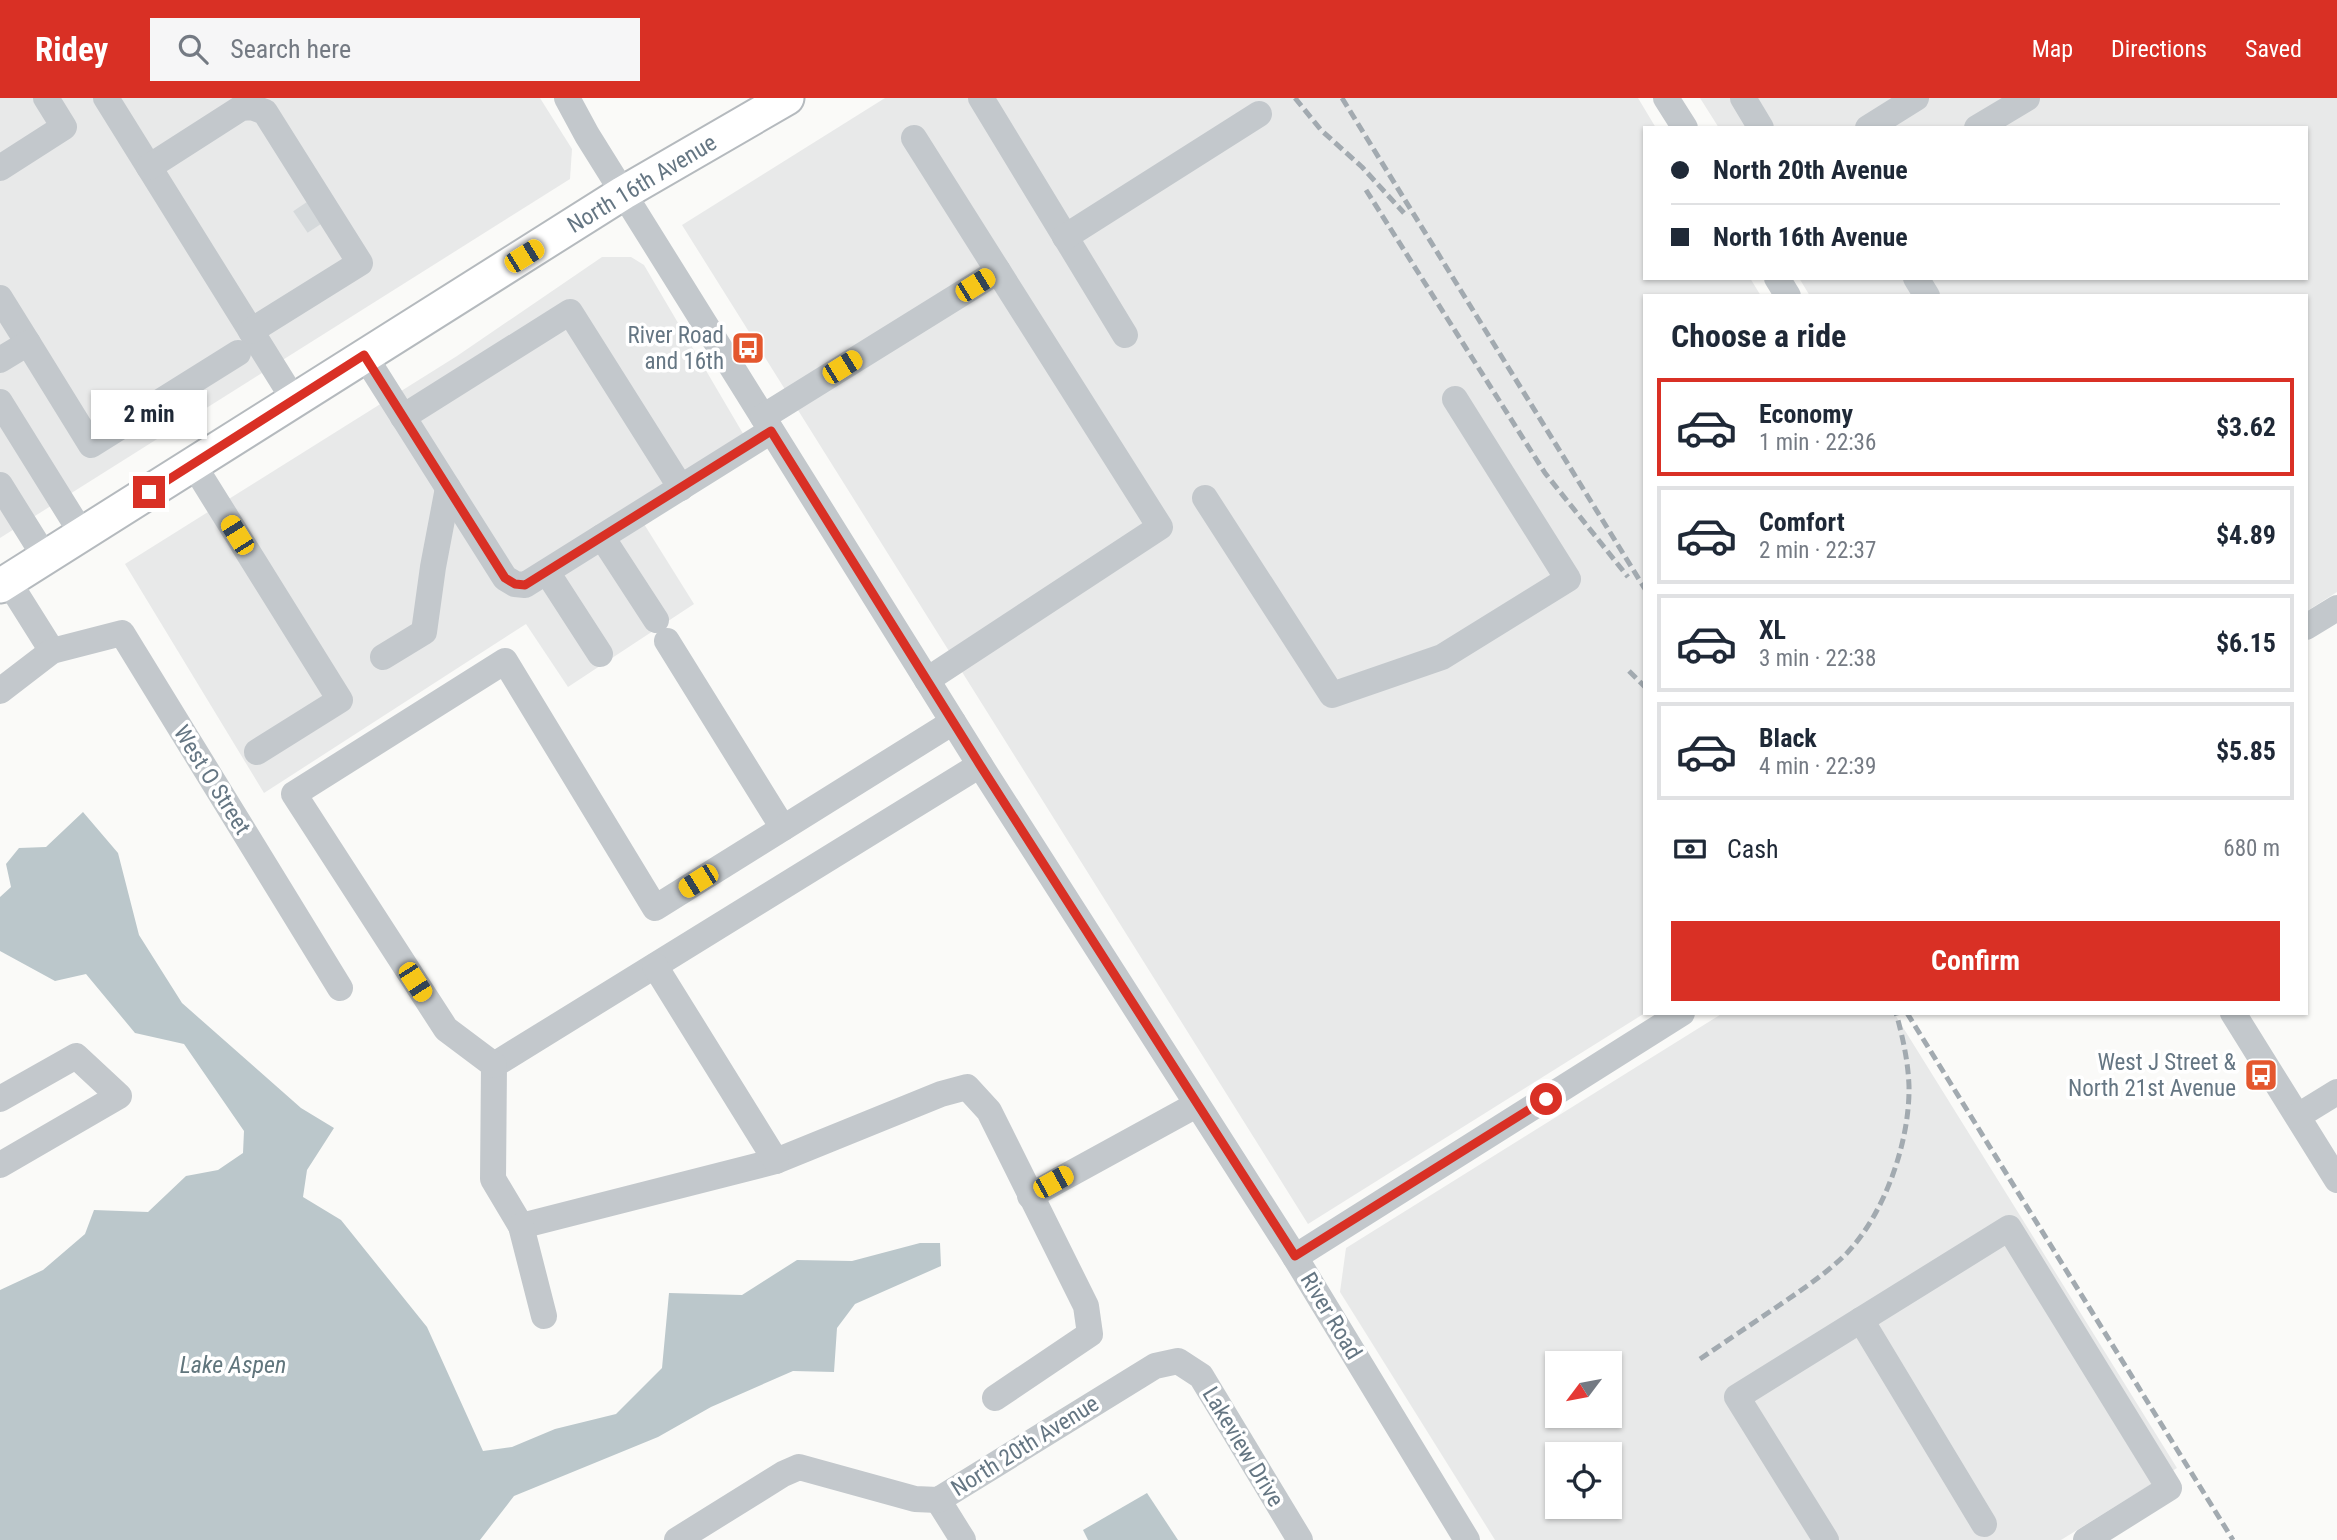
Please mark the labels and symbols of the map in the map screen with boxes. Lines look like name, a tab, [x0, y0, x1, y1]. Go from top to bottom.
street label: North 16th Avenue	[563, 129, 721, 239]
car	[501, 236, 548, 276]
car	[952, 265, 999, 305]
place label: River Road and 16th	[628, 322, 724, 375]
bus stop icon: River Road and 16th	[729, 329, 767, 367]
car	[819, 347, 866, 387]
callout: 2 min	[91, 390, 207, 440]
route end	[133, 476, 165, 508]
car	[217, 512, 258, 558]
street label: West O Street	[168, 720, 256, 840]
car	[675, 861, 722, 901]
car	[395, 959, 436, 1005]
place label: West J Street & North 21st Avenue	[2068, 1049, 2236, 1102]
bus stop icon: West J Street & North 21st Avenue	[2242, 1056, 2280, 1094]
route start	[1530, 1083, 1562, 1115]
car	[1030, 1163, 1077, 1201]
street label: River Road	[1295, 1268, 1367, 1364]
water label: Lake Aspen	[180, 1351, 286, 1379]
north arrow	[1545, 1351, 1622, 1428]
street label: Lakeview Drive	[1197, 1382, 1289, 1512]
street label: North 20th Avenue	[946, 1390, 1104, 1502]

